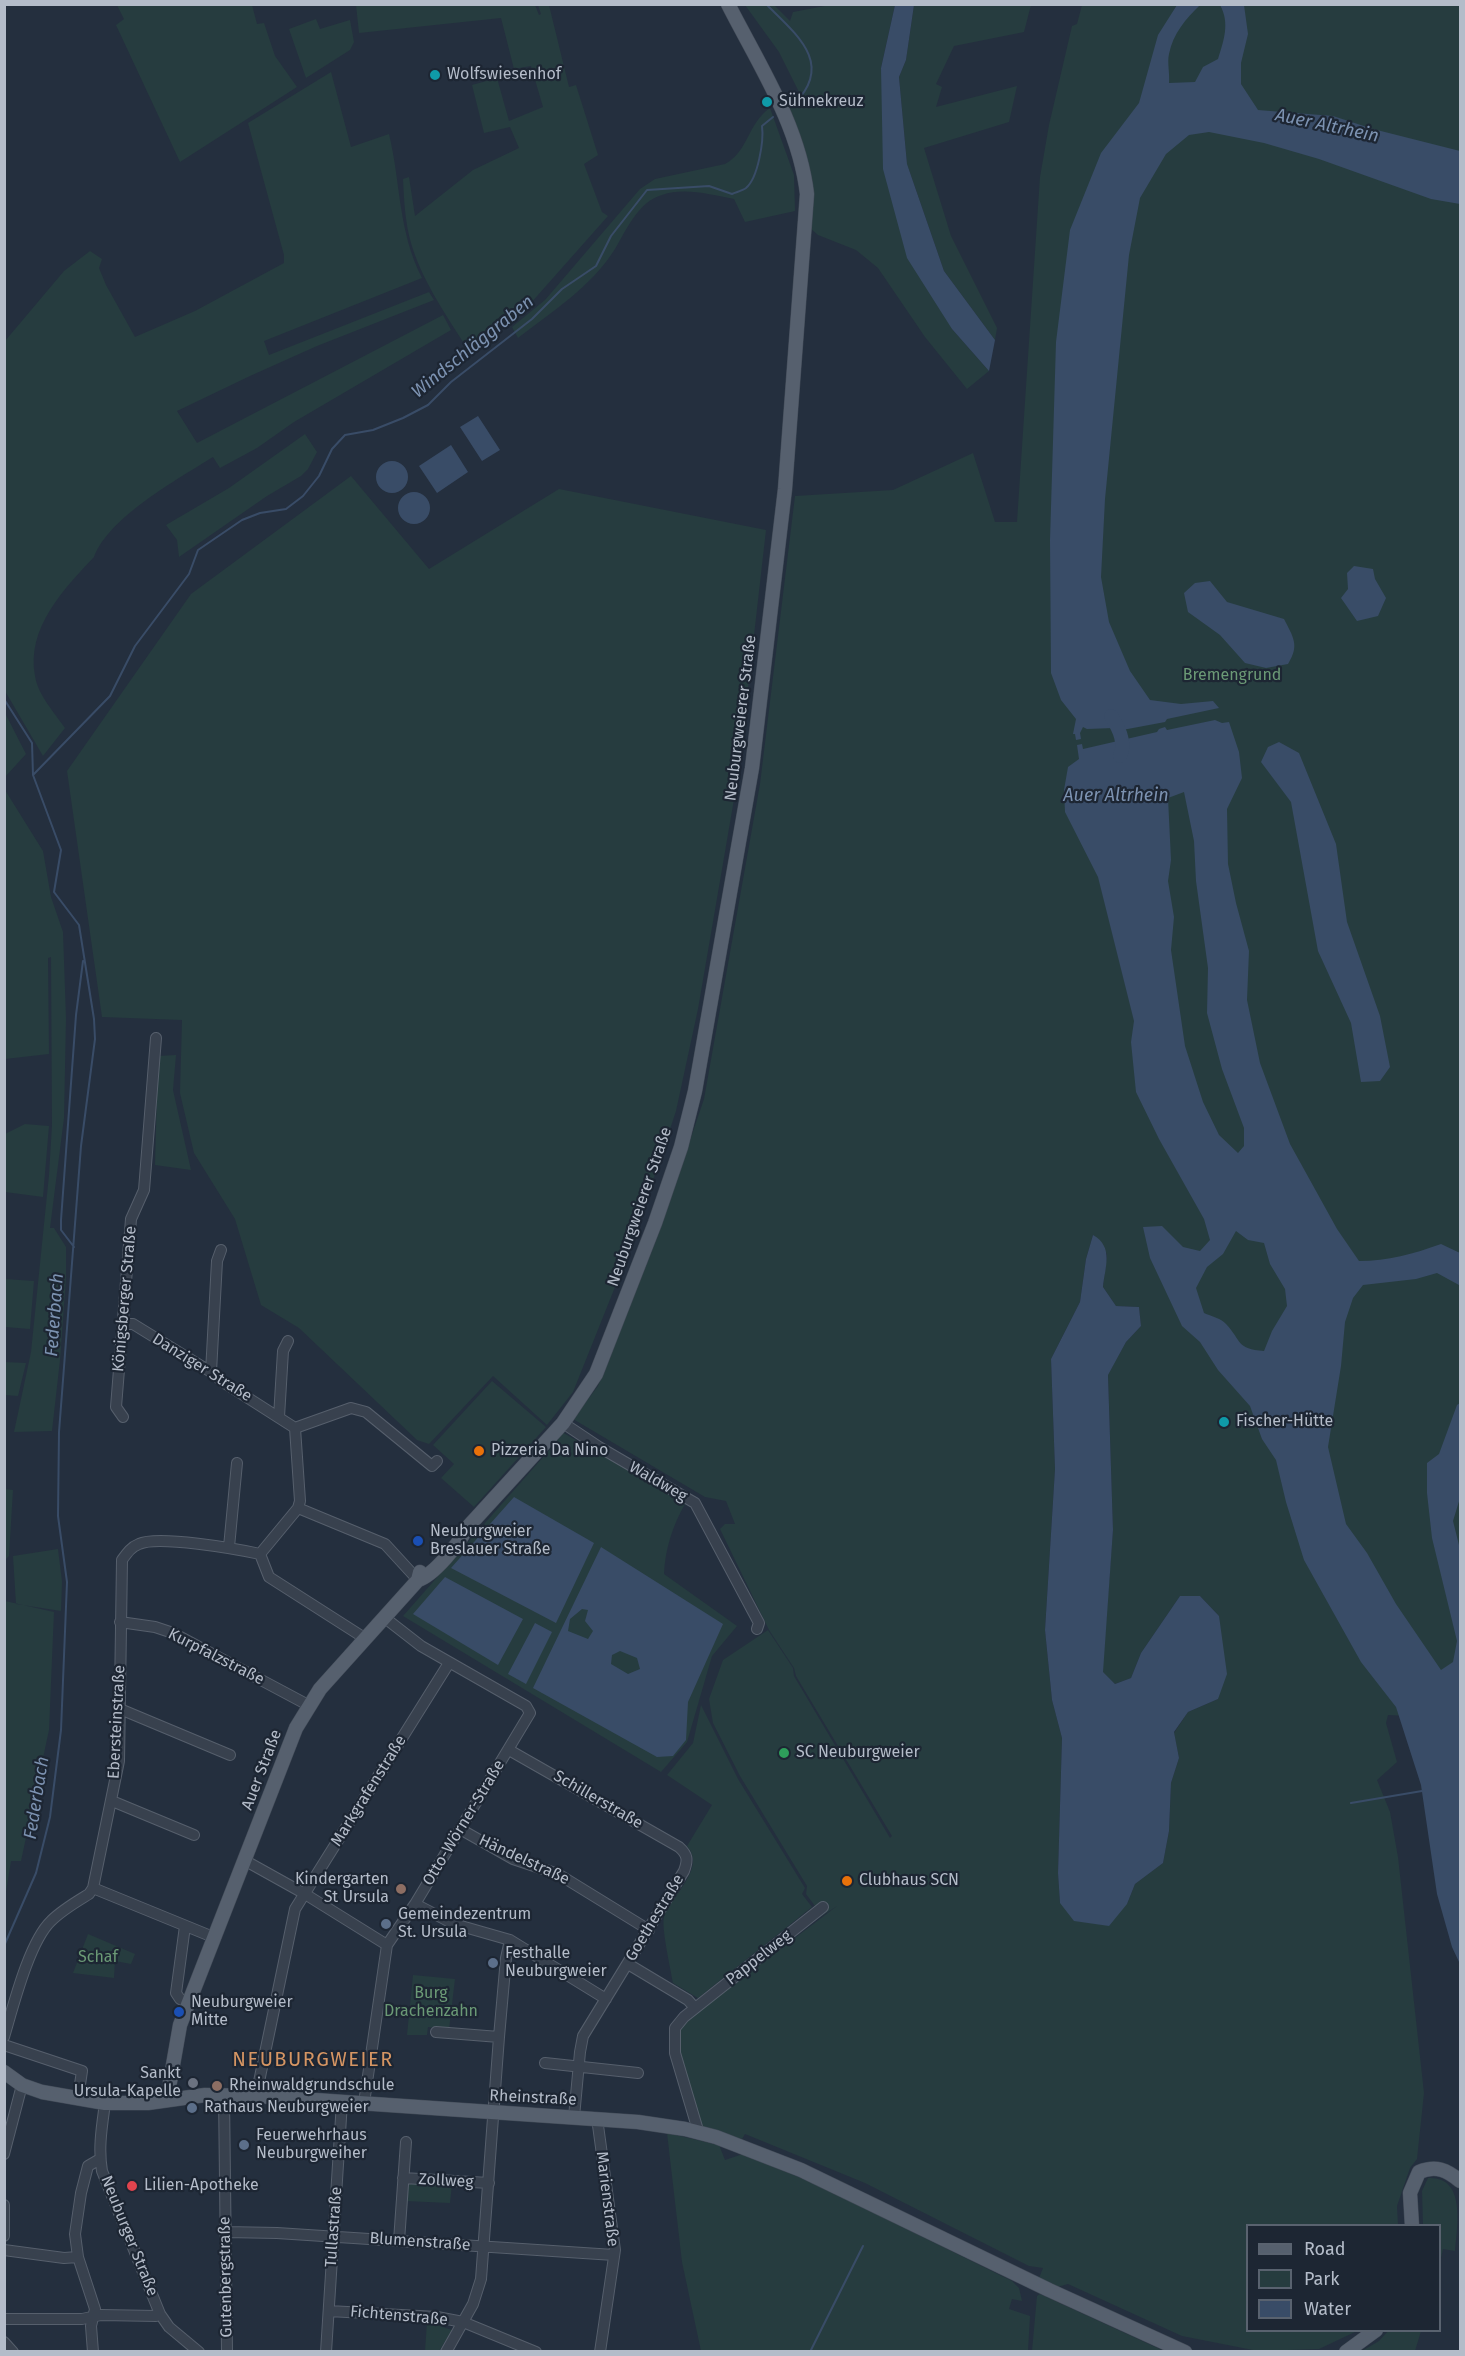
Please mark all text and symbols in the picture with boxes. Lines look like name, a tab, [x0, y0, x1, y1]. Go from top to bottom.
place label: Wolfswiesenhof	[447, 65, 561, 85]
marker: Wolfswiesenhof	[428, 68, 442, 82]
place label: Sühnekreuz	[779, 92, 863, 112]
marker: Sühnekreuz	[760, 95, 774, 109]
water label: Auer Altrhein	[1273, 104, 1381, 148]
water label: Windschläggraben	[408, 291, 538, 403]
street label: Neuburgweierer Straße	[721, 634, 761, 802]
park label: Bremengrund	[1183, 666, 1281, 686]
water label: Auer Altrhein	[1063, 785, 1169, 807]
street label: Neuburgweierer Straße	[604, 1125, 676, 1289]
street label: Königsberger Straße	[109, 1225, 141, 1373]
water label: Federbach	[41, 1273, 69, 1357]
street label: Danziger Straße	[149, 1330, 255, 1406]
place label: Fischer-Hütte	[1236, 1412, 1333, 1432]
marker: Fischer-Hütte	[1217, 1415, 1231, 1429]
place label: Pizzeria Da Nino	[491, 1441, 608, 1461]
marker: Pizzeria Da Nino	[472, 1444, 486, 1458]
street label: Waldweg	[626, 1458, 690, 1506]
place label: Neuburgweier Breslauer Straße	[430, 1522, 550, 1560]
marker: Neuburgweier Breslauer Straße	[411, 1534, 425, 1548]
street label: Kurpfalzstraße	[165, 1625, 267, 1689]
street label: Ebersteinstraße	[104, 1665, 130, 1779]
street label: Auer Straße	[238, 1727, 286, 1813]
street label: Markgrafenstraße	[327, 1732, 411, 1850]
place label: SC Neuburgweier	[796, 1743, 920, 1763]
marker: SC Neuburgweier	[777, 1746, 791, 1760]
water label: Federbach	[20, 1755, 54, 1841]
street label: Otto-Wörner-Straße	[419, 1757, 509, 1889]
street label: Schillerstraße	[550, 1767, 646, 1833]
street label: Händelstraße	[476, 1831, 572, 1889]
place label: Kindergarten St Ursula	[295, 1870, 389, 1908]
street label: Goethestraße	[622, 1871, 688, 1965]
place label: Clubhaus SCN	[859, 1871, 959, 1891]
marker: Clubhaus SCN	[840, 1874, 854, 1888]
marker: Kindergarten St Ursula	[394, 1882, 408, 1896]
place label: Gemeindezentrum St. Ursula	[398, 1905, 531, 1943]
marker: Gemeindezentrum St. Ursula	[379, 1917, 393, 1931]
street label: Pappelweg	[722, 1926, 796, 1990]
place label: Festhalle Neuburgweier	[505, 1944, 607, 1982]
park label: Schaf	[78, 1948, 118, 1968]
marker: Festhalle Neuburgweier	[486, 1956, 500, 1970]
park label: Burg Drachenzahn	[384, 1984, 478, 2022]
place label: Neuburgweier Mitte	[191, 1993, 293, 2031]
marker: Neuburgweier Mitte	[172, 2005, 186, 2019]
district label: NEUBURGWEIER	[232, 2048, 394, 2072]
place label: Sankt Ursula-Kapelle	[74, 2064, 181, 2102]
marker: Sankt Ursula-Kapelle	[186, 2076, 200, 2090]
place label: Rheinwaldgrundschule	[229, 2076, 395, 2096]
marker: Rheinwaldgrundschule	[210, 2079, 224, 2093]
street label: Rheinstraße	[489, 2086, 577, 2110]
place label: Rathaus Neuburgweier	[204, 2098, 369, 2118]
marker: Rathaus Neuburgweier	[185, 2101, 199, 2115]
place label: Feuerwehrhaus Neuburgweiher	[256, 2126, 367, 2164]
marker: Feuerwehrhaus Neuburgweiher	[237, 2138, 251, 2152]
street label: Marienstraße	[592, 2150, 622, 2248]
street label: Zollweg	[418, 2170, 474, 2192]
street label: Neuburger Straße	[96, 2173, 162, 2299]
place label: Lilien-Apotheke	[144, 2176, 259, 2196]
marker: Lilien-Apotheke	[125, 2179, 139, 2193]
street label: Tullastraße	[322, 2186, 346, 2268]
street label: Gutenbergstraße	[215, 2216, 237, 2338]
legend	[1246, 2224, 1441, 2332]
street label: Blumenstraße	[369, 2229, 471, 2255]
text: Road	[1304, 2238, 1346, 2260]
text: Park	[1304, 2268, 1339, 2290]
text: Water	[1304, 2298, 1351, 2320]
street label: Fichtenstraße	[349, 2302, 449, 2330]

